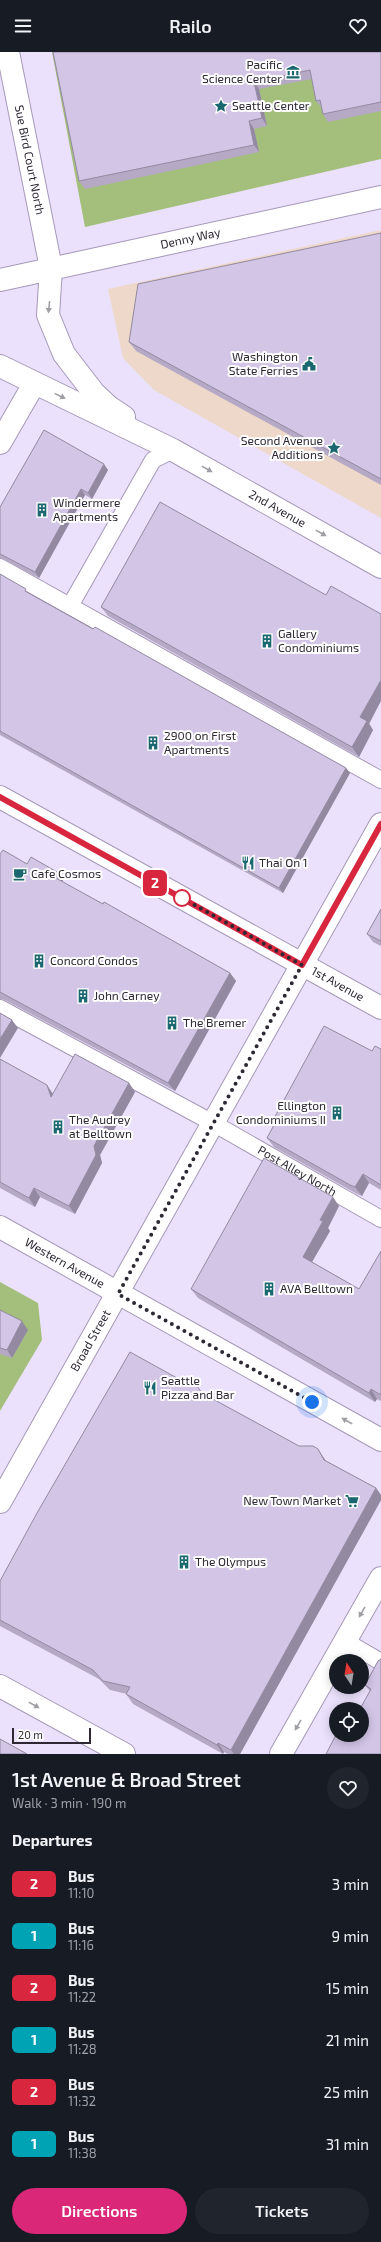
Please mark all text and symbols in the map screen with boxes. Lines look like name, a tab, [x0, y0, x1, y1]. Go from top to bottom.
icon: menu	[12, 15, 34, 37]
text: Railo	[169, 15, 212, 37]
icon: heart	[347, 15, 369, 37]
place label: Pacific Science Center	[202, 57, 282, 85]
museum icon: Pacific Science Center	[285, 64, 301, 80]
place icon: Seattle Center	[213, 98, 229, 114]
place label: Seattle Center	[232, 98, 310, 112]
street label: Sue Bird Court North	[13, 104, 48, 216]
street label: Denny Way	[159, 224, 222, 251]
one-way arrow	[45, 301, 52, 313]
place label: Washington State Ferries	[229, 349, 298, 377]
public building icon: Washington State Ferries	[301, 356, 317, 372]
one-way arrow	[54, 393, 66, 399]
place label: Second Avenue Additions	[241, 433, 323, 461]
place icon: Second Avenue Additions	[326, 440, 342, 456]
one-way arrow	[201, 466, 213, 473]
street label: 2nd Avenue	[247, 486, 309, 529]
place label: Windermere Apartments	[53, 495, 121, 523]
building icon: Windermere Apartments	[34, 502, 50, 518]
one-way arrow	[315, 529, 327, 536]
place label: Gallery Condominiums	[278, 626, 359, 654]
building icon: Gallery Condominiums	[259, 633, 275, 649]
place label: 2900 on First Apartments	[164, 728, 237, 756]
building icon: 2900 on First Apartments	[145, 735, 161, 751]
restaurant icon: Thai On 1	[240, 855, 256, 871]
place label: Thai On 1	[259, 855, 308, 869]
cafe icon: Cafe Cosmos	[12, 866, 28, 882]
place label: Cafe Cosmos	[31, 866, 101, 880]
line badge: 2	[142, 870, 168, 896]
text: 2	[151, 874, 159, 891]
unlabelled marker	[173, 889, 191, 907]
building icon: Concord Condos	[31, 953, 47, 969]
place label: Concord Condos	[50, 953, 138, 967]
street label: 1st Avenue	[309, 963, 367, 1003]
building icon: John Carney	[75, 988, 91, 1004]
place label: John Carney	[94, 988, 160, 1002]
building icon: The Bremer	[164, 1015, 180, 1031]
place label: The Bremer	[183, 1015, 247, 1029]
place label: Ellington Condominiums II	[236, 1098, 326, 1126]
building icon: Ellington Condominiums II	[329, 1105, 345, 1121]
place label: The Audrey at Belltown	[69, 1112, 132, 1140]
building icon: The Audrey at Belltown	[50, 1119, 66, 1135]
street label: Post Alley North	[256, 1142, 340, 1198]
street label: Western Avenue	[23, 1234, 107, 1290]
building icon: AVA Belltown	[261, 1281, 277, 1297]
place label: AVA Belltown	[280, 1281, 353, 1295]
street label: Broad Street	[67, 1307, 113, 1374]
place label: Seattle Pizza and Bar	[161, 1373, 235, 1401]
restaurant icon: Seattle Pizza and Bar	[142, 1380, 158, 1396]
your location	[302, 1392, 322, 1412]
one-way arrow	[341, 1418, 353, 1425]
place label: New Town Market	[243, 1493, 341, 1507]
supermarket icon: New Town Market	[344, 1493, 360, 1509]
building icon: The Olympus	[176, 1554, 192, 1570]
place label: The Olympus	[195, 1554, 266, 1568]
one-way arrow	[358, 1606, 365, 1618]
north arrow	[329, 1654, 369, 1694]
map controls	[329, 1654, 369, 1742]
one-way arrow	[28, 1701, 40, 1708]
button: locate	[329, 1702, 369, 1742]
one-way arrow	[294, 1719, 301, 1731]
scale bar	[12, 1726, 91, 1745]
text: 20 m	[18, 1728, 43, 1741]
button: heart	[327, 1767, 369, 1809]
text: 1st Avenue & Broad Street	[12, 1768, 241, 1791]
text: Walk · 3 min · 190 m	[12, 1795, 126, 1811]
text: Departures	[12, 1831, 92, 1849]
text: Bus	[68, 1867, 94, 1885]
text: 2	[30, 1875, 38, 1892]
text: 3 min	[332, 1875, 369, 1893]
text: 11:10	[68, 1885, 94, 1901]
text: Bus	[68, 1919, 94, 1937]
text: 1	[31, 1927, 37, 1944]
text: 9 min	[331, 1927, 369, 1945]
text: 11:16	[68, 1937, 94, 1953]
text: Bus	[68, 1971, 94, 1989]
text: 2	[30, 1979, 38, 1996]
text: 15 min	[326, 1979, 369, 1997]
text: 11:22	[68, 1989, 96, 2005]
text: Bus	[68, 2023, 94, 2041]
text: 1	[31, 2031, 37, 2048]
text: 21 min	[326, 2031, 369, 2049]
text: 11:28	[68, 2041, 97, 2057]
text: Bus	[68, 2075, 94, 2093]
text: 2	[30, 2083, 38, 2100]
text: 25 min	[324, 2083, 369, 2101]
text: 11:32	[68, 2093, 96, 2109]
text: Bus	[68, 2127, 94, 2145]
text: 1	[31, 2135, 37, 2152]
text: 31 min	[326, 2135, 369, 2153]
text: 11:38	[68, 2145, 97, 2161]
button: Directions	[12, 2188, 187, 2234]
button: Tickets	[195, 2188, 369, 2234]

